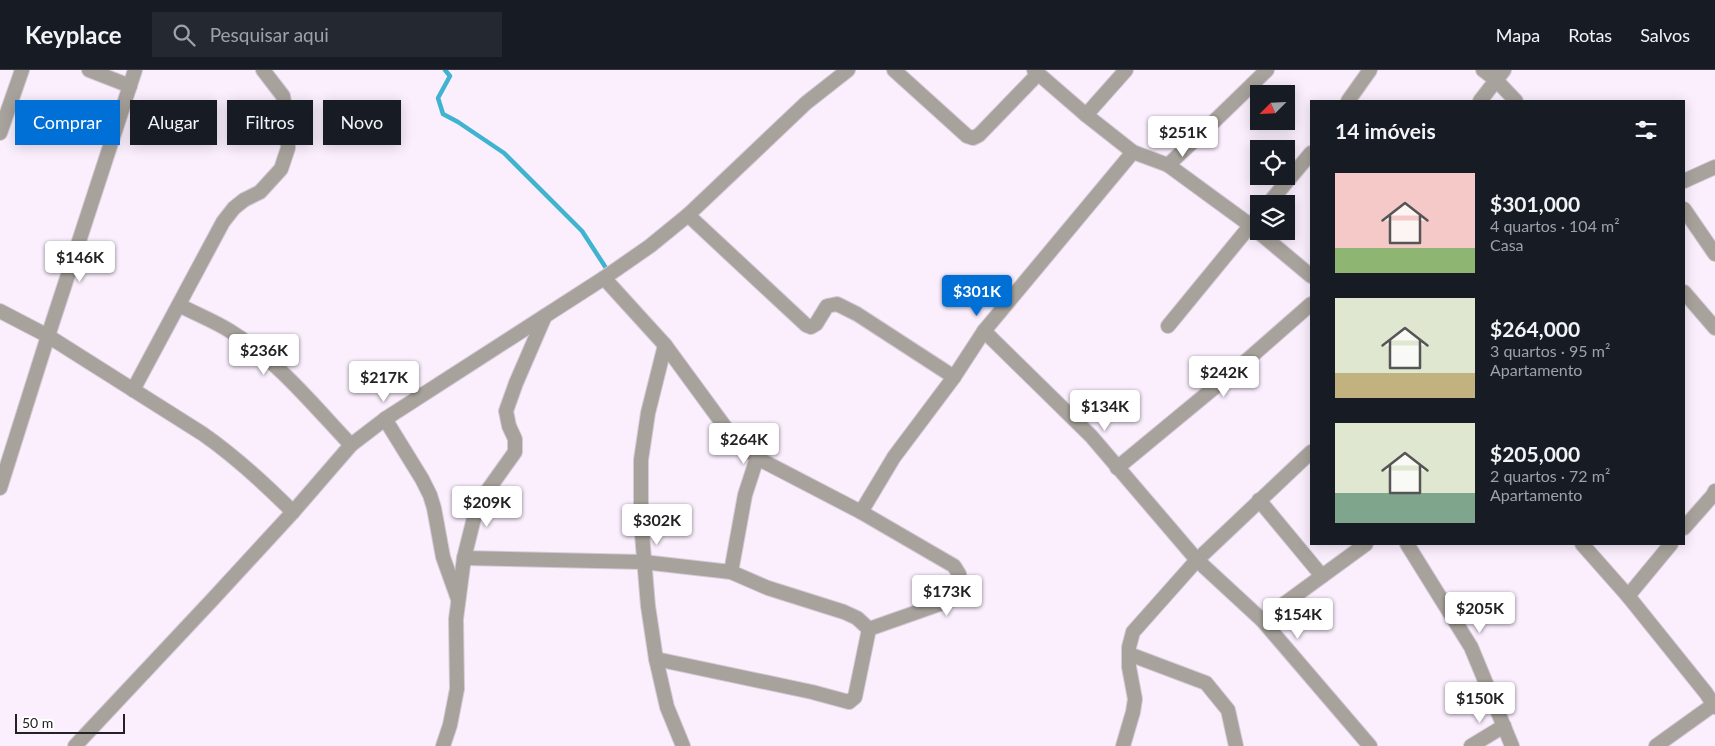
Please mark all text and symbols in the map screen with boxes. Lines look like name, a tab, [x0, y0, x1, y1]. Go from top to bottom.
search box	[152, 12, 502, 57]
text: Keyplace	[25, 20, 122, 49]
icon: search	[170, 21, 198, 49]
text: Pesquisar aqui	[210, 23, 329, 46]
text: Mapa	[1496, 24, 1540, 46]
text: Rotas	[1568, 24, 1612, 46]
text: Salvos	[1640, 24, 1690, 46]
north arrow	[1250, 85, 1295, 130]
map controls	[1250, 85, 1295, 240]
chip: Comprar	[15, 100, 120, 145]
chip: Alugar	[130, 100, 217, 145]
chip: Filtros	[227, 100, 313, 145]
chip: Novo	[323, 100, 401, 145]
pin: $251K	[1148, 116, 1218, 158]
icon: filters	[1632, 116, 1660, 144]
text: 14 imóveis	[1335, 118, 1436, 143]
text: $251K	[1159, 122, 1207, 141]
button: locate	[1250, 140, 1295, 185]
text: $301,000	[1490, 191, 1580, 216]
icon: home	[1375, 193, 1435, 253]
button: layers	[1250, 195, 1295, 240]
text: 4 quartos · 104 m²	[1490, 216, 1620, 235]
text: Casa	[1490, 235, 1524, 254]
pin: $146K	[45, 240, 115, 283]
text: $146K	[56, 247, 104, 266]
pin: $301K	[942, 274, 1012, 317]
text: $301K	[953, 281, 1001, 300]
text: $264,000	[1490, 316, 1580, 341]
icon: home	[1375, 318, 1435, 378]
pin: $236K	[229, 334, 299, 376]
text: $236K	[240, 340, 288, 359]
text: 3 quartos · 95 m²	[1490, 341, 1610, 360]
pin: $242K	[1189, 356, 1259, 398]
pin: $217K	[349, 360, 419, 403]
text: Apartamento	[1490, 360, 1582, 379]
text: $242K	[1200, 362, 1248, 381]
text: $217K	[360, 367, 408, 386]
pin: $134K	[1070, 390, 1140, 432]
text: $134K	[1081, 396, 1129, 415]
pin: $264K	[709, 422, 779, 465]
text: $264K	[720, 429, 768, 448]
text: $205,000	[1490, 441, 1580, 466]
icon: home	[1375, 443, 1435, 503]
text: 2 quartos · 72 m²	[1490, 466, 1610, 485]
text: Apartamento	[1490, 485, 1582, 504]
pin: $209K	[452, 486, 522, 528]
text: $209K	[463, 492, 511, 511]
pin: $302K	[622, 504, 692, 546]
text: $302K	[633, 510, 681, 529]
pin: $173K	[912, 574, 982, 617]
text: $173K	[923, 581, 971, 600]
pin: $205K	[1445, 592, 1515, 634]
pin: $154K	[1263, 598, 1333, 640]
text: $205K	[1456, 598, 1504, 617]
text: $154K	[1274, 604, 1322, 623]
pin: $150K	[1445, 682, 1515, 724]
text: $150K	[1456, 688, 1504, 707]
scale bar	[15, 711, 125, 734]
text: 50 m	[22, 714, 53, 731]

